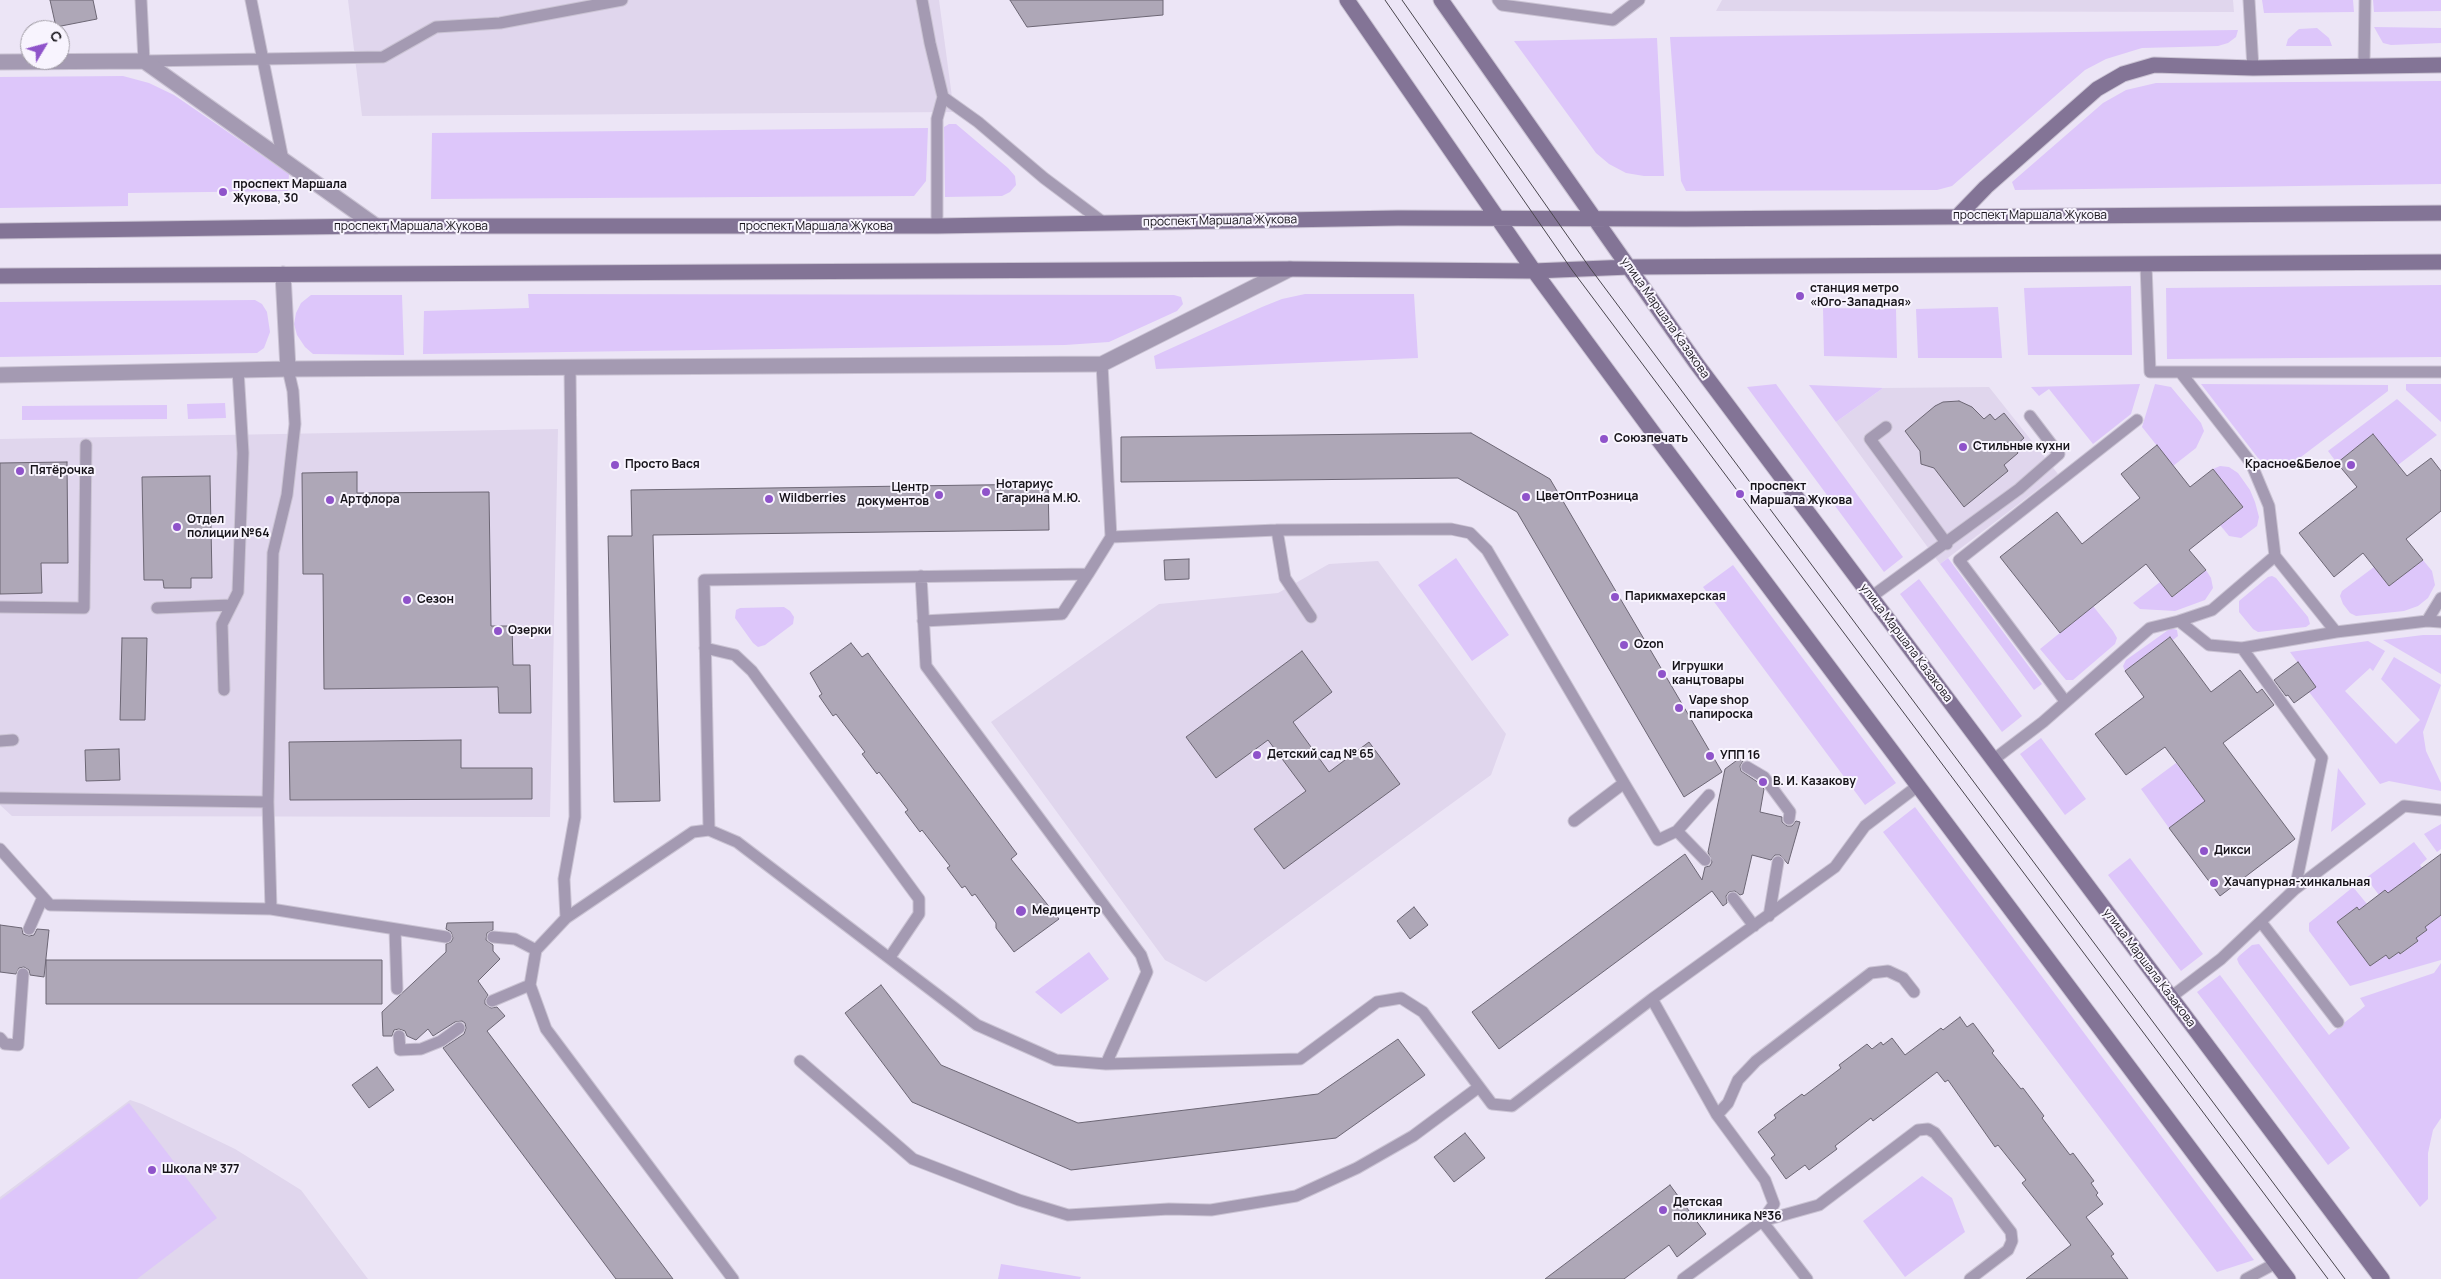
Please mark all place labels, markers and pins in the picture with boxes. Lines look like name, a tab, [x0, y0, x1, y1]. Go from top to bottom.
place label: проспект Маршала Жукова, 30	[233, 178, 347, 206]
marker: проспект Маршала Жукова, 30	[217, 186, 229, 198]
place label: станция метро «Юго-Западная»	[1810, 282, 1911, 310]
marker: станция метро «Юго-Западная»	[1794, 290, 1806, 302]
place label: Союзпечать	[1614, 432, 1688, 446]
marker: Союзпечать	[1598, 433, 1610, 445]
place label: Стильные кухни	[1973, 440, 2070, 454]
marker: Стильные кухни	[1957, 441, 1969, 453]
place label: Просто Вася	[625, 458, 700, 472]
place label: Красное&Белое	[2245, 458, 2341, 472]
marker: Просто Вася	[609, 459, 621, 471]
marker: Красное&Белое	[2345, 459, 2357, 471]
place label: Пятёрочка	[30, 464, 94, 478]
marker: Пятёрочка	[14, 465, 26, 477]
place label: Нотариус Гагарина М.Ю.	[996, 478, 1081, 506]
place label: проспект Маршала Жукова	[1750, 480, 1852, 508]
place label: Центр документов	[857, 481, 929, 509]
marker: Нотариус Гагарина М.Ю.	[980, 486, 992, 498]
marker: проспект Маршала Жукова	[1734, 488, 1746, 500]
marker: Центр документов	[933, 489, 945, 501]
place label: ЦветОптРозница	[1536, 490, 1638, 504]
marker: ЦветОптРозница	[1520, 491, 1532, 503]
place label: Wildberries	[779, 492, 846, 506]
place label: Артфлора	[340, 493, 400, 507]
marker: Wildberries	[763, 493, 775, 505]
marker: Артфлора	[324, 494, 336, 506]
place label: Отдел полиции №64	[187, 513, 269, 541]
marker: Отдел полиции №64	[171, 521, 183, 533]
place label: Парикмахерская	[1625, 590, 1726, 604]
marker: Парикмахерская	[1609, 591, 1621, 603]
place label: Сезон	[417, 593, 454, 607]
marker: Сезон	[401, 594, 413, 606]
place label: Озерки	[508, 624, 551, 638]
marker: Озерки	[492, 625, 504, 637]
place label: Ozon	[1634, 638, 1664, 652]
marker: Ozon	[1618, 639, 1630, 651]
place label: Игрушки канцтовары	[1672, 660, 1744, 688]
marker: Игрушки канцтовары	[1656, 668, 1668, 680]
place label: Vape shop папироска	[1689, 694, 1753, 722]
marker: Vape shop папироска	[1673, 702, 1685, 714]
place label: Детский сад № 65	[1267, 748, 1374, 762]
marker: Детский сад № 65	[1251, 749, 1263, 761]
place label: УПП 16	[1720, 749, 1760, 763]
marker: УПП 16	[1704, 750, 1716, 762]
place label: В. И. Казакову	[1773, 775, 1856, 789]
marker: В. И. Казакову	[1757, 776, 1769, 788]
place label: Дикси	[2214, 844, 2251, 858]
marker: Дикси	[2198, 845, 2210, 857]
place label: Хачапурная-хинкальная	[2224, 876, 2370, 890]
marker: Хачапурная-хинкальная	[2208, 877, 2220, 889]
marker: Медицентр	[1014, 904, 1028, 918]
place label: Медицентр	[1032, 904, 1101, 918]
place label: Школа № 377	[162, 1163, 240, 1177]
marker: Школа № 377	[146, 1164, 158, 1176]
place label: Детская поликлиника №36	[1673, 1196, 1782, 1224]
marker: Детская поликлиника №36	[1657, 1204, 1669, 1216]

